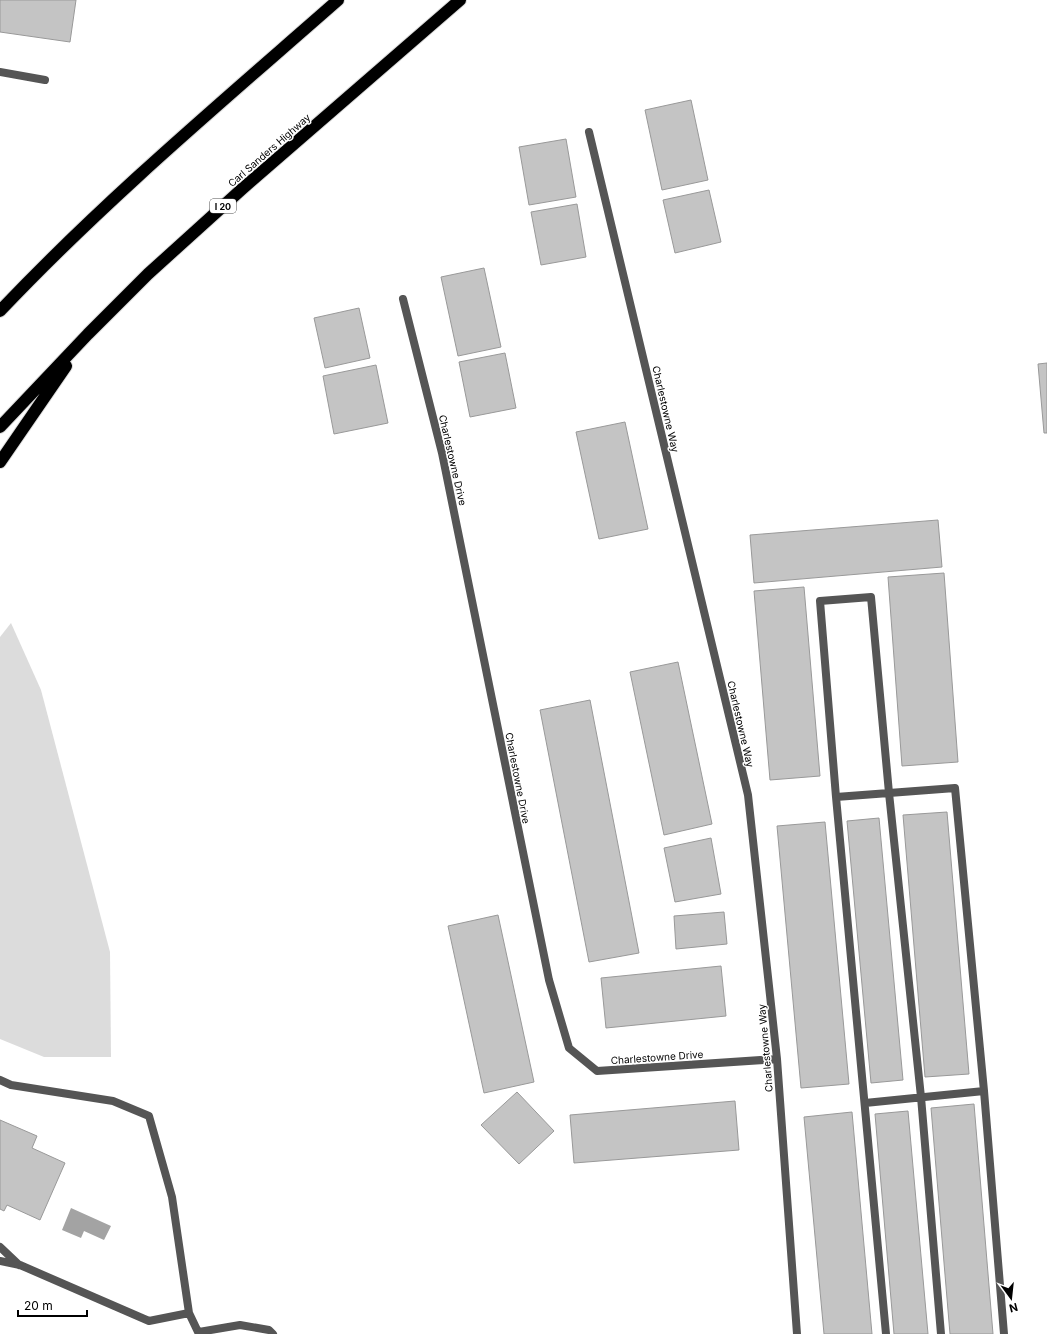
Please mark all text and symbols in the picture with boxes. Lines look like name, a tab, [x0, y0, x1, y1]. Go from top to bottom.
street label: Carl Sanders Highway	[225, 111, 313, 189]
road number: I 20	[210, 199, 236, 213]
street label: Charlestowne Way	[650, 365, 682, 454]
street label: Charlestowne Drive	[437, 413, 469, 507]
street label: Charlestowne Way	[725, 680, 757, 769]
street label: Charlestowne Drive	[503, 731, 533, 825]
street label: Charlestowne Way	[755, 1003, 775, 1093]
street label: Charlestowne Drive	[610, 1048, 704, 1066]
north arrow	[991, 1278, 1031, 1318]
scale bar	[18, 1292, 87, 1318]
text: 20 m	[24, 1298, 53, 1313]
text: N	[1008, 1300, 1019, 1316]

